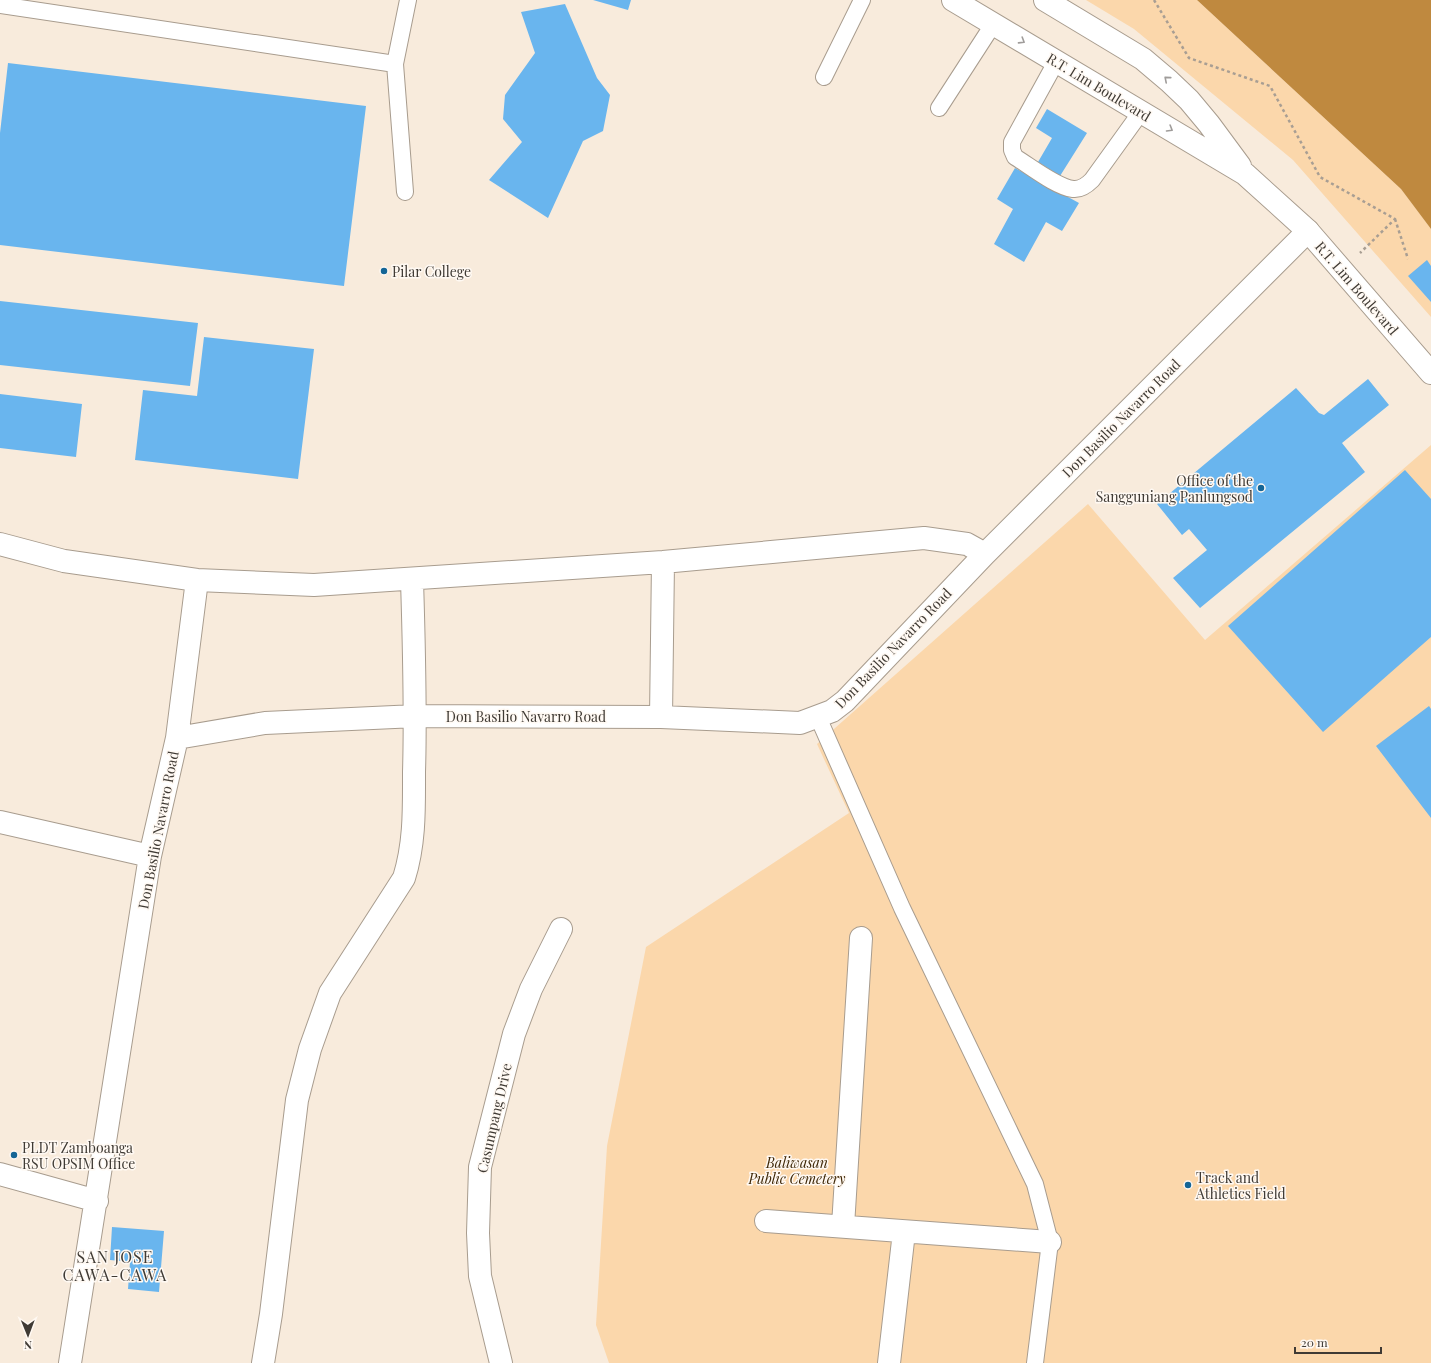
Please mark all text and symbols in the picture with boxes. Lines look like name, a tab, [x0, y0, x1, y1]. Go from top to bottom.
one-way arrow	[1018, 36, 1025, 44]
street label: R.T. Lim Boulevard	[1044, 48, 1154, 126]
one-way arrow	[1164, 77, 1171, 84]
one-way arrow	[1166, 125, 1173, 132]
street label: R.T. Lim Boulevard	[1311, 237, 1403, 339]
place label: Pilar College	[392, 262, 471, 281]
marker: Pilar College	[379, 266, 389, 276]
street label: Don Basilio Navarro Road	[1058, 355, 1184, 481]
place label: Office of the Sangguniang Panlungsod	[1096, 471, 1253, 506]
marker: Office of the Sangguniang Panlungsod	[1256, 483, 1266, 493]
street label: Don Basilio Navarro Road	[830, 584, 956, 712]
street label: Don Basilio Navarro Road	[446, 707, 606, 726]
street label: Don Basilio Navarro Road	[133, 749, 183, 911]
street label: Casumpang Drive	[472, 1061, 516, 1175]
place label: PLDT Zamboanga RSU OPSIM Office	[22, 1138, 135, 1173]
marker: PLDT Zamboanga RSU OPSIM Office	[9, 1150, 19, 1160]
park label: Baliwasan Public Cemetery	[747, 1153, 846, 1188]
place label: Track and Athletics Field	[1195, 1168, 1286, 1203]
marker: Track and Athletics Field	[1183, 1180, 1193, 1190]
district label: SAN JOSE CAWA-CAWA	[63, 1246, 167, 1285]
north arrow	[8, 1315, 48, 1355]
scale bar	[1295, 1329, 1381, 1355]
text: 20 m	[1301, 1334, 1328, 1350]
text: N	[24, 1338, 32, 1353]

